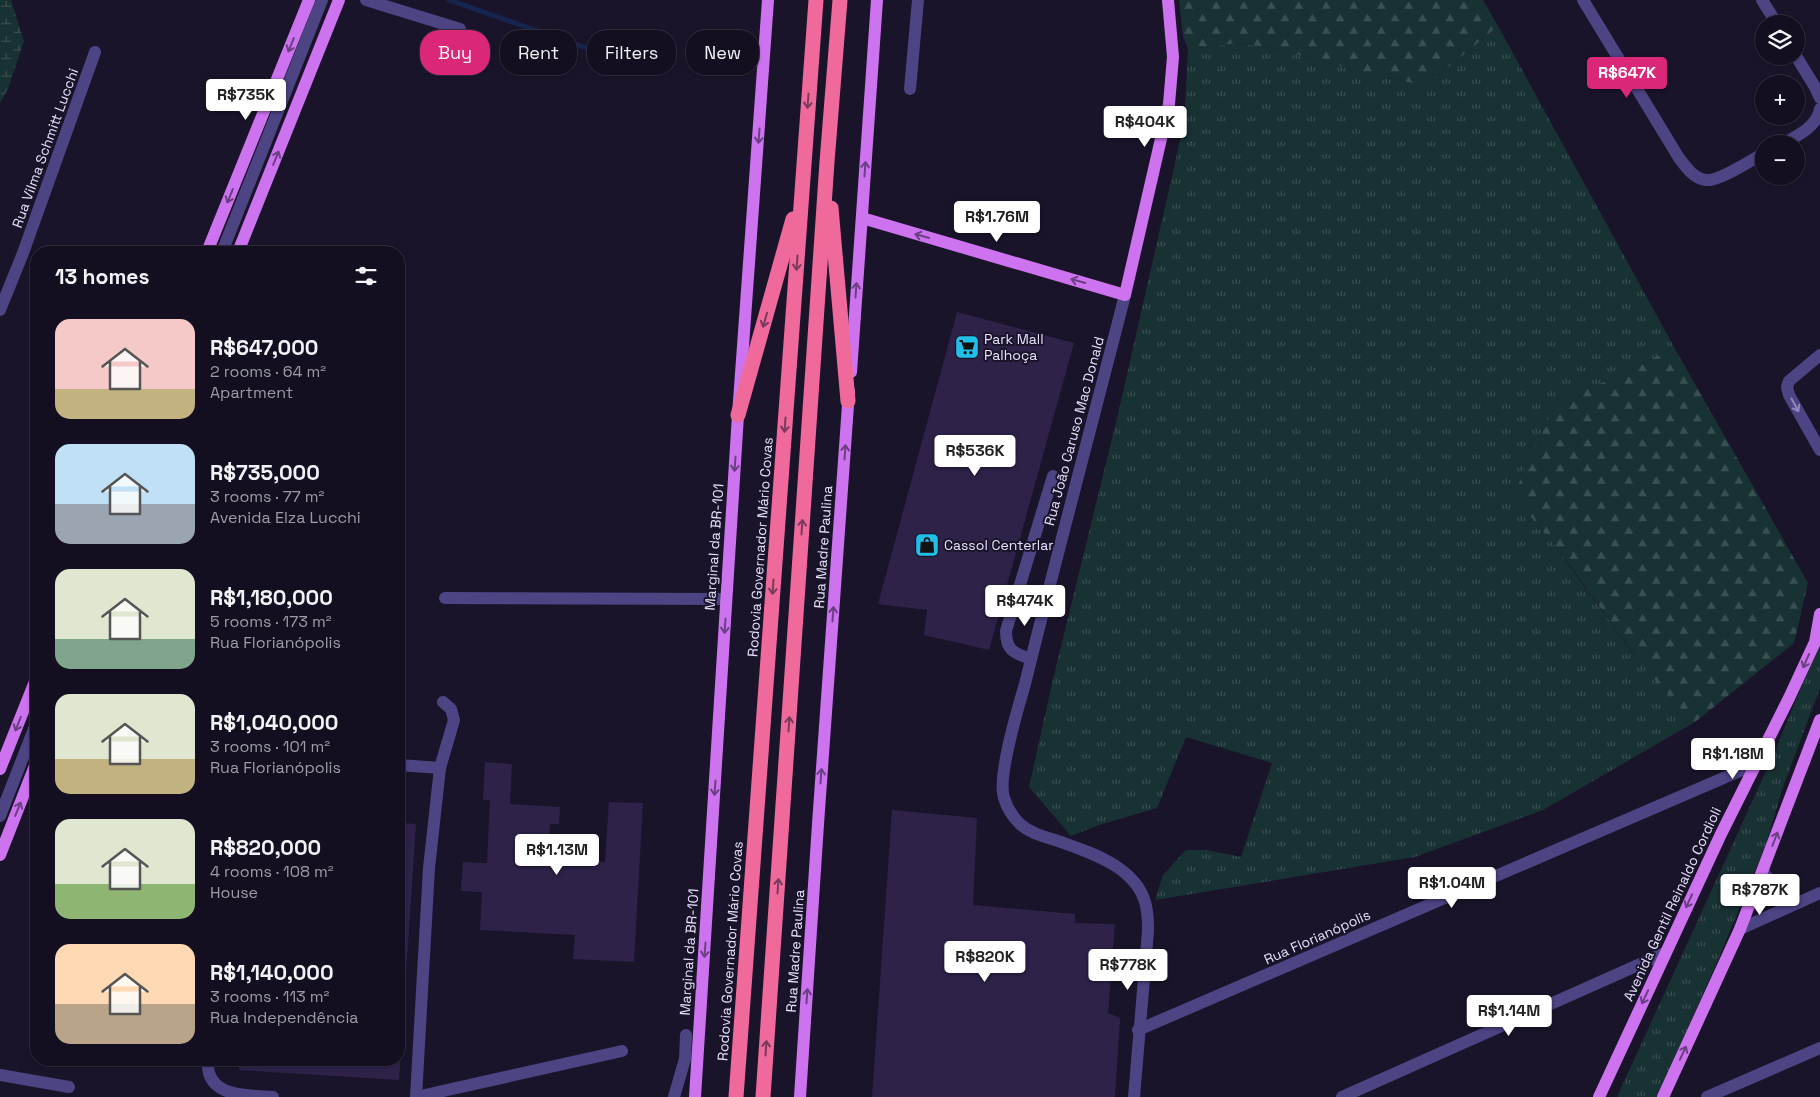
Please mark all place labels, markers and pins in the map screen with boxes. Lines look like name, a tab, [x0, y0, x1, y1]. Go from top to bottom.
pin: R$647K	[1586, 56, 1668, 99]
pin: R$735K	[205, 78, 287, 121]
pin: R$404K	[1104, 106, 1186, 148]
pin: R$1.76M	[951, 200, 1043, 243]
place label: Park Mall Palhoça	[984, 330, 1044, 364]
supermarket icon: Park Mall Palhoça	[954, 334, 980, 360]
pin: R$536K	[934, 434, 1016, 477]
shop icon: Cassol Centerlar	[914, 532, 940, 558]
place label: Cassol Centerlar	[944, 536, 1054, 554]
pin: R$474K	[984, 584, 1066, 627]
pin: R$1.18M	[1687, 738, 1779, 780]
pin: R$1.13M	[511, 834, 603, 876]
pin: R$1.04M	[1406, 866, 1498, 909]
pin: R$787K	[1719, 874, 1801, 916]
pin: R$820K	[944, 940, 1026, 983]
pin: R$778K	[1087, 948, 1169, 991]
pin: R$1.14M	[1463, 994, 1555, 1037]

